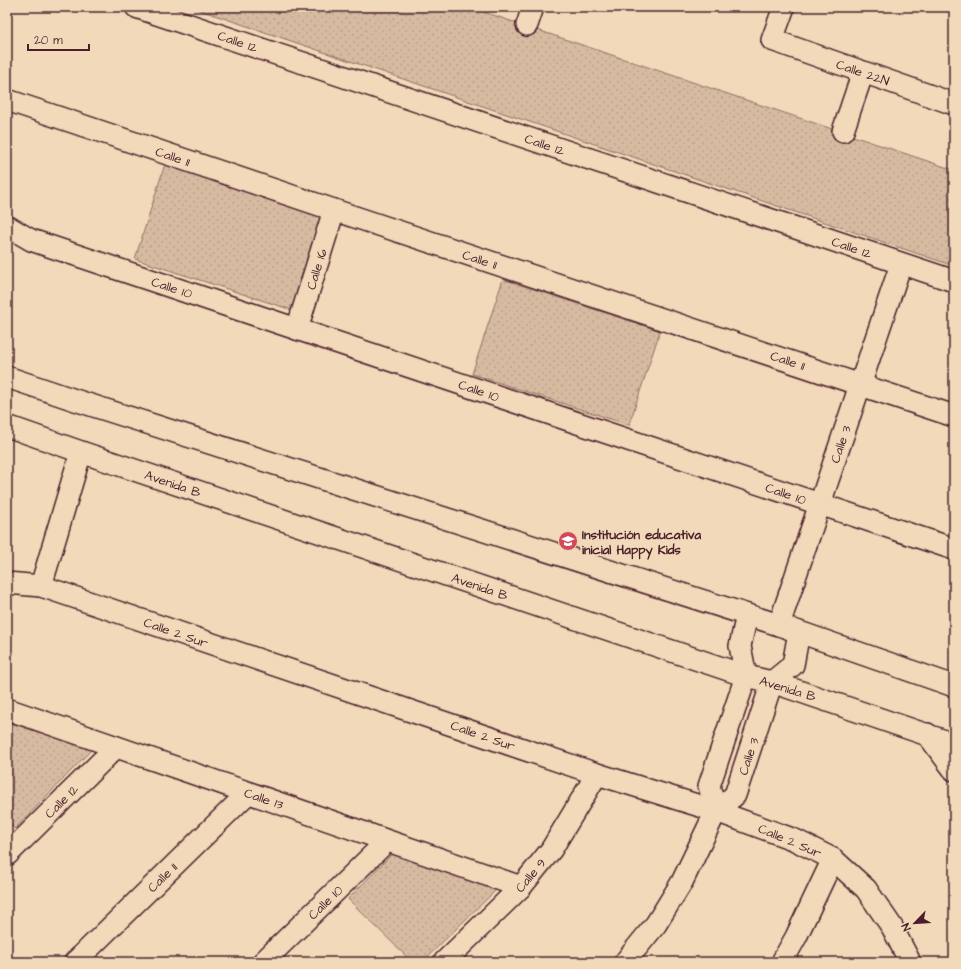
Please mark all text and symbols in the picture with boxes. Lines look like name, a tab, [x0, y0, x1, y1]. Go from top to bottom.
scale bar	[28, 26, 89, 52]
street label: Calle 12	[215, 27, 261, 57]
text: 20 m	[34, 32, 63, 49]
street label: Calle 22N	[834, 55, 892, 90]
street label: Calle 12	[522, 130, 568, 160]
street label: Calle 11	[153, 143, 193, 171]
street label: Calle 12	[829, 233, 875, 263]
street label: Calle 11	[460, 246, 500, 274]
street label: Calle 16	[302, 247, 332, 292]
street label: Calle 10	[149, 273, 194, 303]
street label: Calle 11	[768, 347, 808, 375]
street label: Calle 10	[456, 376, 501, 406]
street label: Calle 3	[826, 423, 856, 466]
street label: Avenida B	[142, 466, 203, 502]
street label: Calle 10	[763, 479, 808, 509]
place label: Institución educativa inicial Happy Kids	[582, 526, 701, 560]
school or university icon: Institución educativa inicial Happy Kids	[557, 530, 579, 552]
street label: Avenida B	[449, 569, 510, 605]
street label: Calle 2 Sur	[141, 614, 210, 652]
street label: Avenida B	[757, 672, 818, 706]
street label: Calle 2 Sur	[448, 717, 517, 755]
street label: Calle 3	[734, 735, 764, 778]
street label: Calle 12	[41, 780, 83, 823]
street label: Calle 13	[242, 784, 286, 814]
street label: Calle 2 Sur	[755, 820, 824, 862]
street label: Calle 9	[511, 855, 550, 897]
street label: Calle 11	[144, 859, 182, 897]
street label: Calle 10	[304, 882, 347, 924]
north arrow	[895, 903, 935, 943]
text: N	[898, 921, 915, 933]

